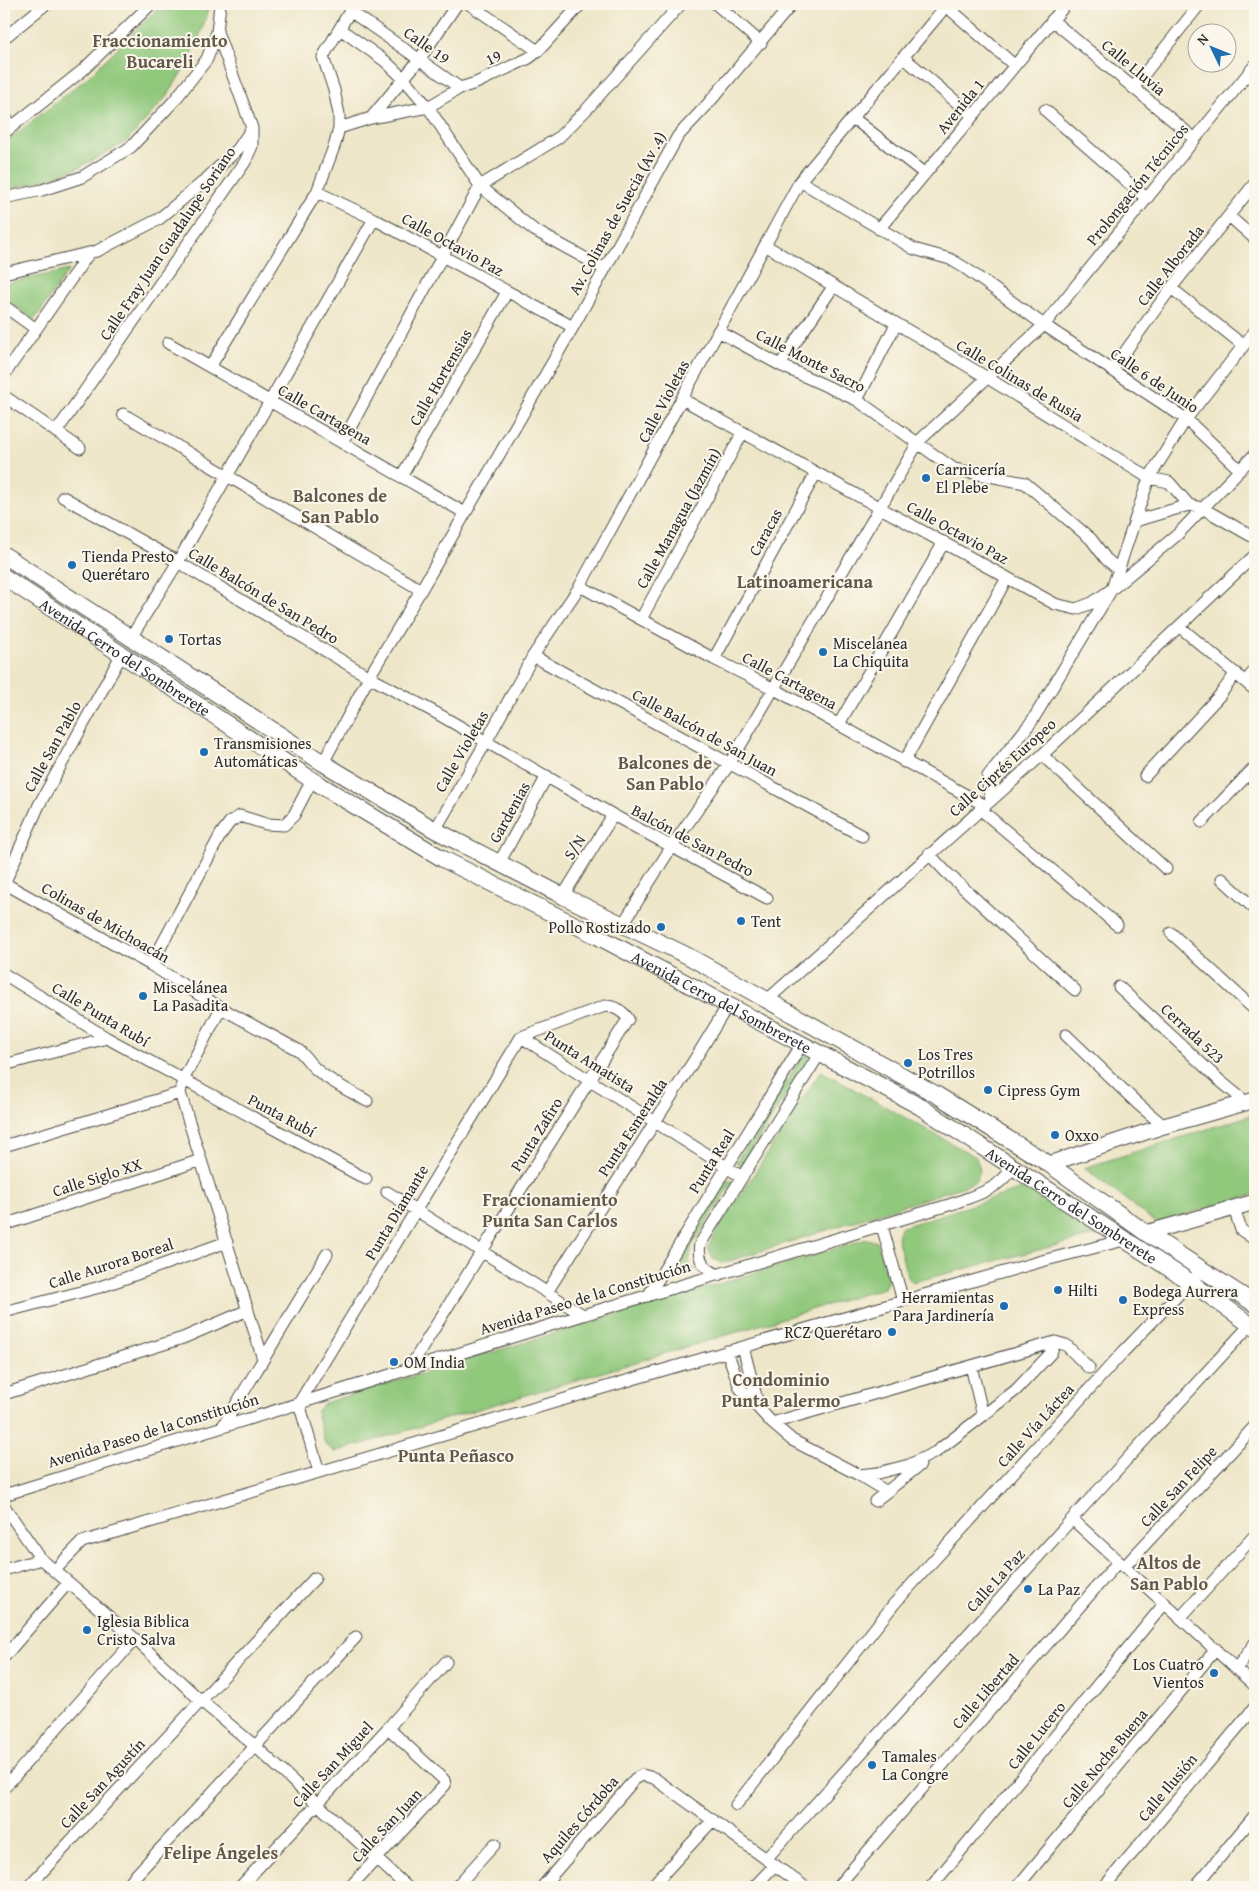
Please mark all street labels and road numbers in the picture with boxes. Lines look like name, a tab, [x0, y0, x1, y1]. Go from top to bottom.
street label: Calle 19	[399, 20, 455, 70]
street label: Calle Lluvia	[1097, 33, 1172, 101]
street label: 19	[481, 43, 505, 71]
street label: Avenida 1	[930, 73, 990, 139]
street label: Prolongación Técnicos	[1080, 118, 1194, 250]
street label: Av. Colinas de Suecia (Av .4)	[562, 127, 672, 299]
street label: Calle Fray Juan Guadalupe Soriano	[93, 141, 241, 345]
street label: Calle Octavio Paz	[398, 206, 508, 282]
street label: Calle Alborada	[1131, 219, 1210, 311]
street label: Calle Monte Sacro	[752, 322, 870, 398]
street label: Calle Hortensias	[402, 324, 478, 430]
street label: Calle Colinas de Rusia	[952, 333, 1088, 428]
street label: Calle 6 de Junio	[1106, 341, 1204, 419]
street label: Calle Violetas	[631, 355, 695, 447]
street label: Calle Cartagena	[274, 378, 377, 451]
street label: Calle Managua (Jazmín)	[629, 443, 727, 593]
street label: Calle Octavio Paz	[903, 494, 1013, 570]
street label: Caracas	[742, 504, 788, 560]
street label: Calle Balcón de San Pedro	[184, 540, 344, 650]
street label: Avenida Cerro del Sombrerete	[35, 592, 215, 722]
street label: Calle Cartagena	[738, 645, 842, 715]
street label: Calle Balcón de San Juan	[628, 682, 782, 782]
street label: Calle San Pablo	[17, 696, 87, 796]
street label: Calle Violetas	[428, 706, 494, 796]
street label: Calle Ciprés Europeo	[943, 712, 1061, 822]
street label: Gardenias	[482, 777, 536, 847]
street label: Balcón de San Pedro	[628, 798, 758, 882]
street label: S/N	[557, 829, 591, 864]
street label: Colinas de Michoacán	[37, 875, 175, 969]
street label: Avenida Cerro del Sombrerete	[627, 944, 816, 1059]
street label: Calle Punta Rubí	[48, 975, 155, 1053]
street label: Cerrada 523	[1156, 997, 1230, 1069]
street label: Punta Amatista	[540, 1024, 640, 1099]
street label: Punta Esmeralda	[591, 1073, 673, 1181]
street label: Punta Rubí	[244, 1087, 321, 1143]
street label: Punta Zafiro	[504, 1092, 568, 1176]
street label: Punta Real	[682, 1124, 740, 1198]
street label: Avenida Cerro del Sombrerete	[981, 1140, 1162, 1270]
street label: Calle Siglo XX	[49, 1151, 145, 1203]
street label: Punta Diamante	[358, 1160, 434, 1264]
street label: Calle Aurora Boreal	[46, 1231, 177, 1294]
street label: Avenida Paseo de la Constitución	[477, 1253, 693, 1341]
street label: Calle Vía Láctea	[991, 1377, 1080, 1472]
street label: Avenida Paseo de la Constitución	[45, 1386, 261, 1474]
street label: Calle San Felipe	[1134, 1440, 1222, 1532]
street label: Calle La Paz	[960, 1543, 1030, 1617]
street label: Calle Libertad	[946, 1648, 1025, 1734]
street label: Calle Lucero	[1001, 1696, 1071, 1774]
street label: Calle Noche Buena	[1055, 1703, 1153, 1813]
street label: Calle San Miguel	[286, 1715, 379, 1813]
street label: Calle San Agustín	[54, 1732, 150, 1834]
street label: Calle Ilusión	[1131, 1748, 1203, 1826]
street label: Aquiles Córdoba	[534, 1770, 624, 1868]
street label: Calle San Juan	[345, 1782, 427, 1868]

